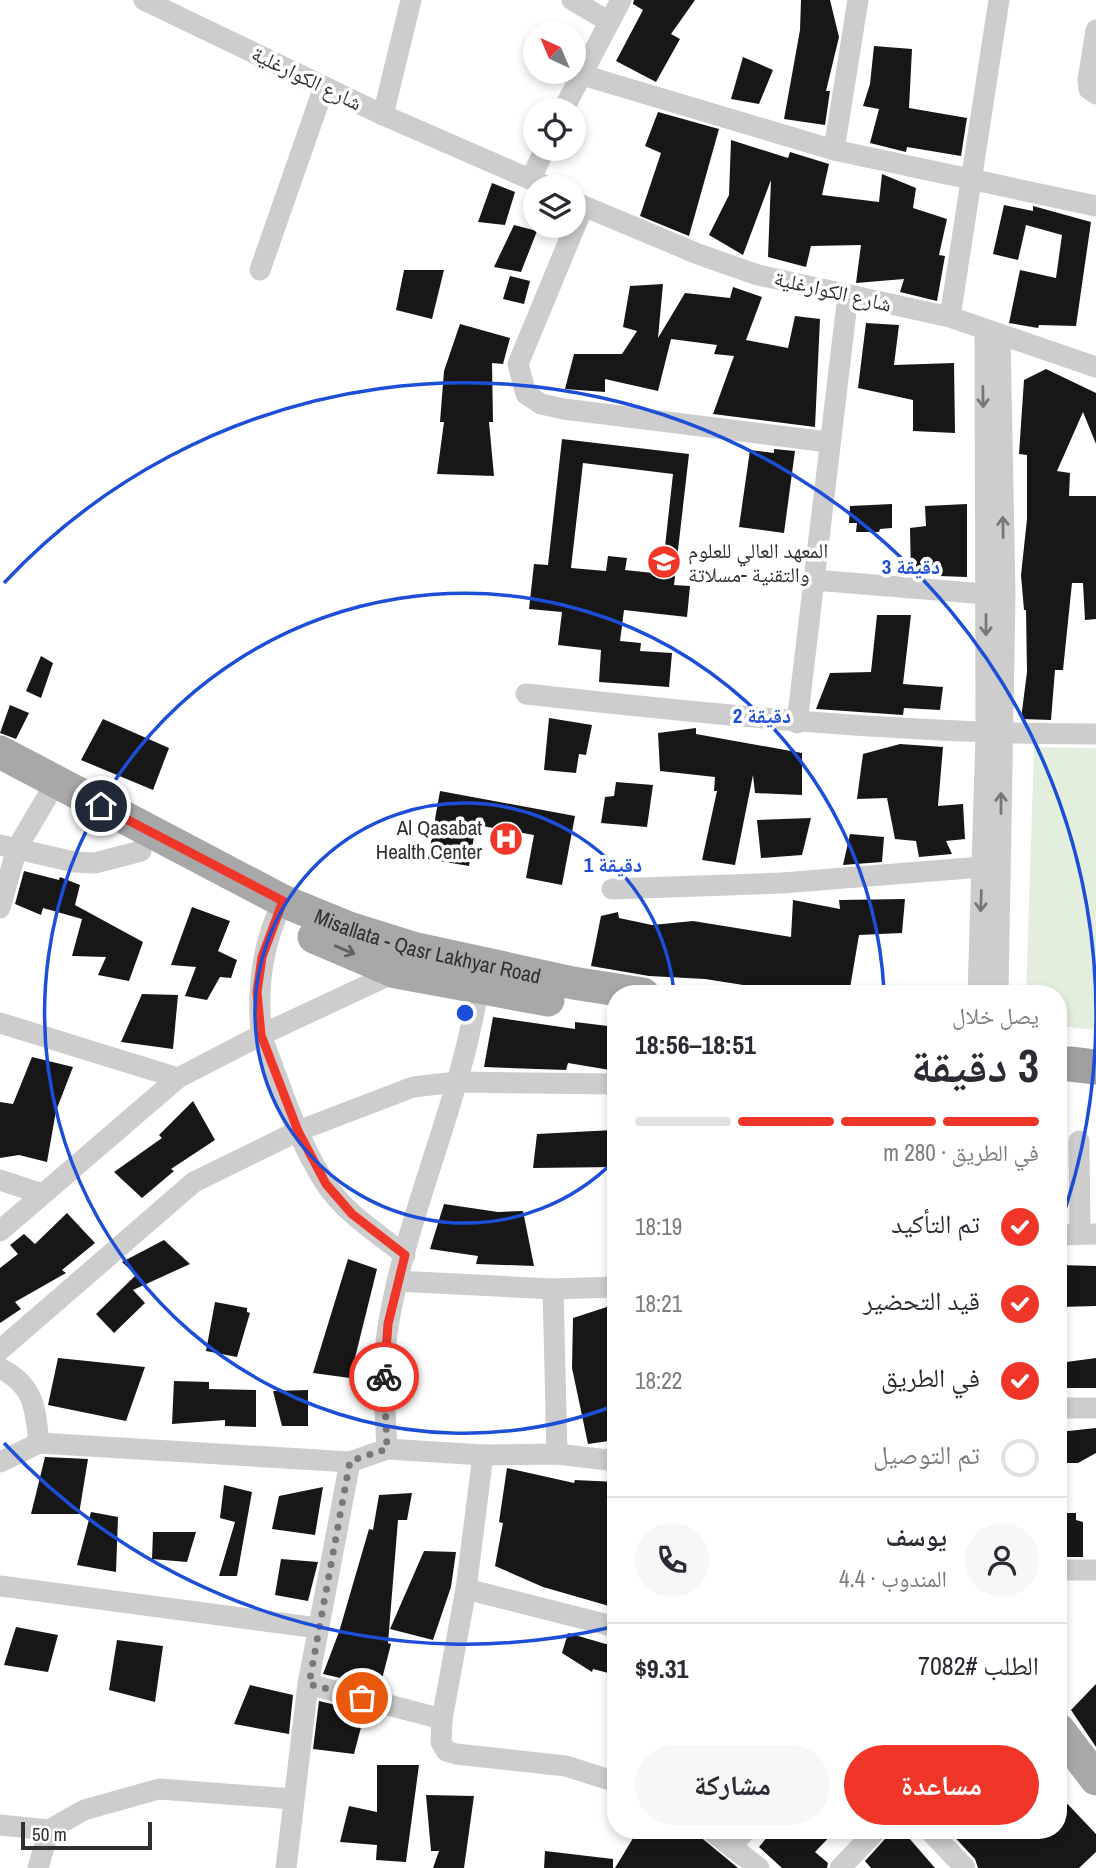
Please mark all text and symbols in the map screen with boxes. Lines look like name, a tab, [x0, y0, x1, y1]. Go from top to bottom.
north arrow	[523, 21, 586, 84]
map controls	[523, 21, 586, 238]
street label: شارع الكوارغلية	[247, 39, 367, 117]
button: locate	[523, 98, 586, 161]
button: layers	[523, 175, 586, 238]
street label: شارع الكوارغلية	[771, 263, 895, 319]
one-way arrow	[977, 385, 990, 408]
one-way arrow	[996, 516, 1010, 539]
place label: المعهد العالي للعلوم والتقنية -مسلاتة	[688, 536, 828, 589]
school or university icon: المعهد العالي للعلوم والتقنية -مسلاتة	[645, 543, 683, 581]
text: 3 دقيقة	[882, 552, 940, 581]
one-way arrow	[979, 613, 993, 636]
text: 2 دقيقة	[733, 701, 791, 730]
pin	[71, 776, 131, 836]
icon: home	[82, 787, 120, 825]
one-way arrow	[994, 792, 1008, 815]
place label: Al Qasabat Health Center	[376, 813, 482, 866]
hospital icon: Al Qasabat Health Center	[487, 820, 525, 858]
text: 1 دقيقة	[584, 850, 642, 879]
one-way arrow	[974, 889, 988, 912]
street label: Misallata - Qasr Lakhyar Road	[310, 901, 544, 990]
one-way arrow	[334, 944, 356, 957]
text: يصل خلال	[952, 1000, 1039, 1031]
centre of rings	[453, 1001, 477, 1025]
text: 18:51–18:56	[635, 1027, 756, 1062]
text: 3 دقيقة	[911, 1034, 1039, 1096]
text: في الطريق · 280 m	[883, 1137, 1039, 1168]
text: تم التأكيد	[891, 1206, 980, 1241]
icon: check	[1001, 1208, 1039, 1246]
text: 18:19	[635, 1211, 682, 1242]
text: قيد التحضير	[863, 1283, 980, 1318]
icon: check	[1001, 1285, 1039, 1323]
text: 18:21	[635, 1288, 682, 1319]
courier	[349, 1342, 419, 1412]
icon: bike	[365, 1358, 403, 1396]
text: في الطريق	[881, 1360, 980, 1395]
icon: check	[1001, 1362, 1039, 1400]
text: 18:22	[635, 1365, 682, 1396]
text: تم التوصيل	[873, 1437, 980, 1472]
text: يوسف	[886, 1519, 947, 1554]
button: phone	[635, 1523, 709, 1597]
button: person	[965, 1523, 1039, 1597]
text: المندوب · 4.4	[839, 1563, 947, 1594]
text: الطلب #7082	[918, 1648, 1039, 1683]
text: $9.31	[635, 1651, 688, 1686]
pin	[332, 1668, 392, 1728]
icon: bag	[343, 1679, 381, 1717]
button: مشاركة	[635, 1745, 830, 1825]
button: مساعدة	[844, 1745, 1039, 1825]
scale bar	[21, 1819, 152, 1851]
text: 50 m	[32, 1821, 67, 1847]

